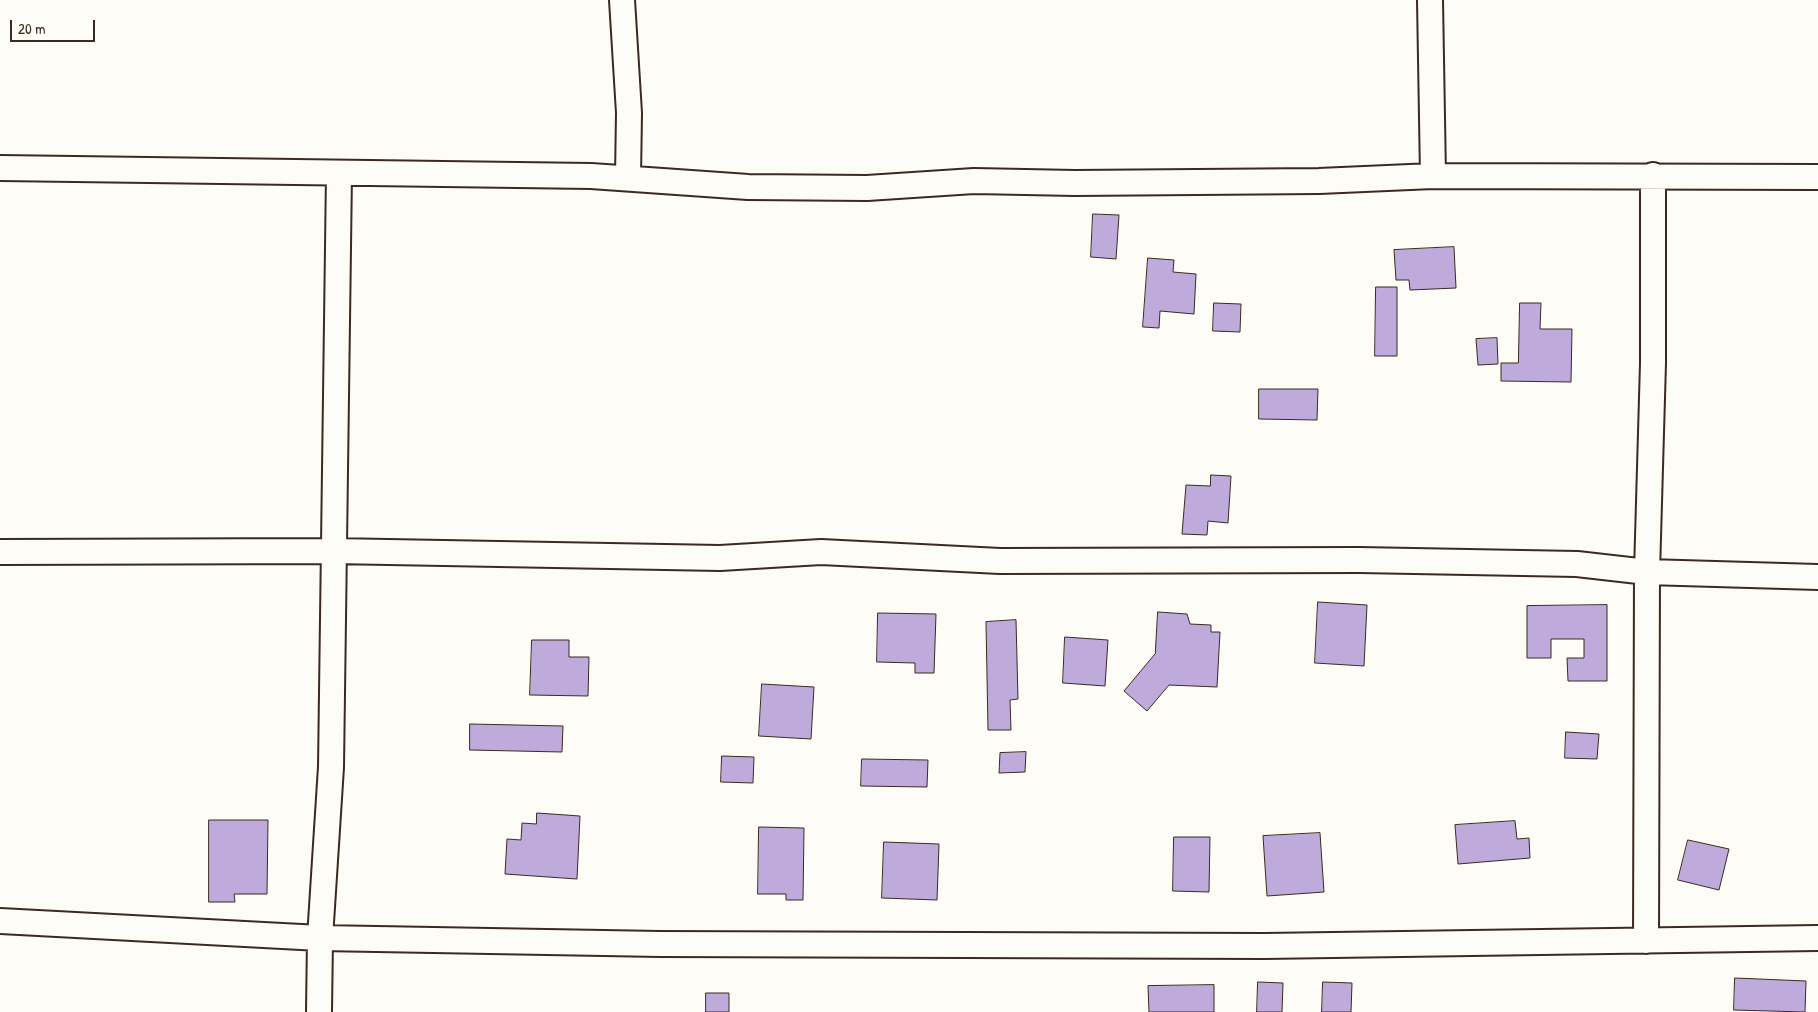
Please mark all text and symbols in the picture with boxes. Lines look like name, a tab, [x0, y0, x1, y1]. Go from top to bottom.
scale bar	[12, 10, 98, 42]
text: 20 m	[18, 18, 45, 39]

